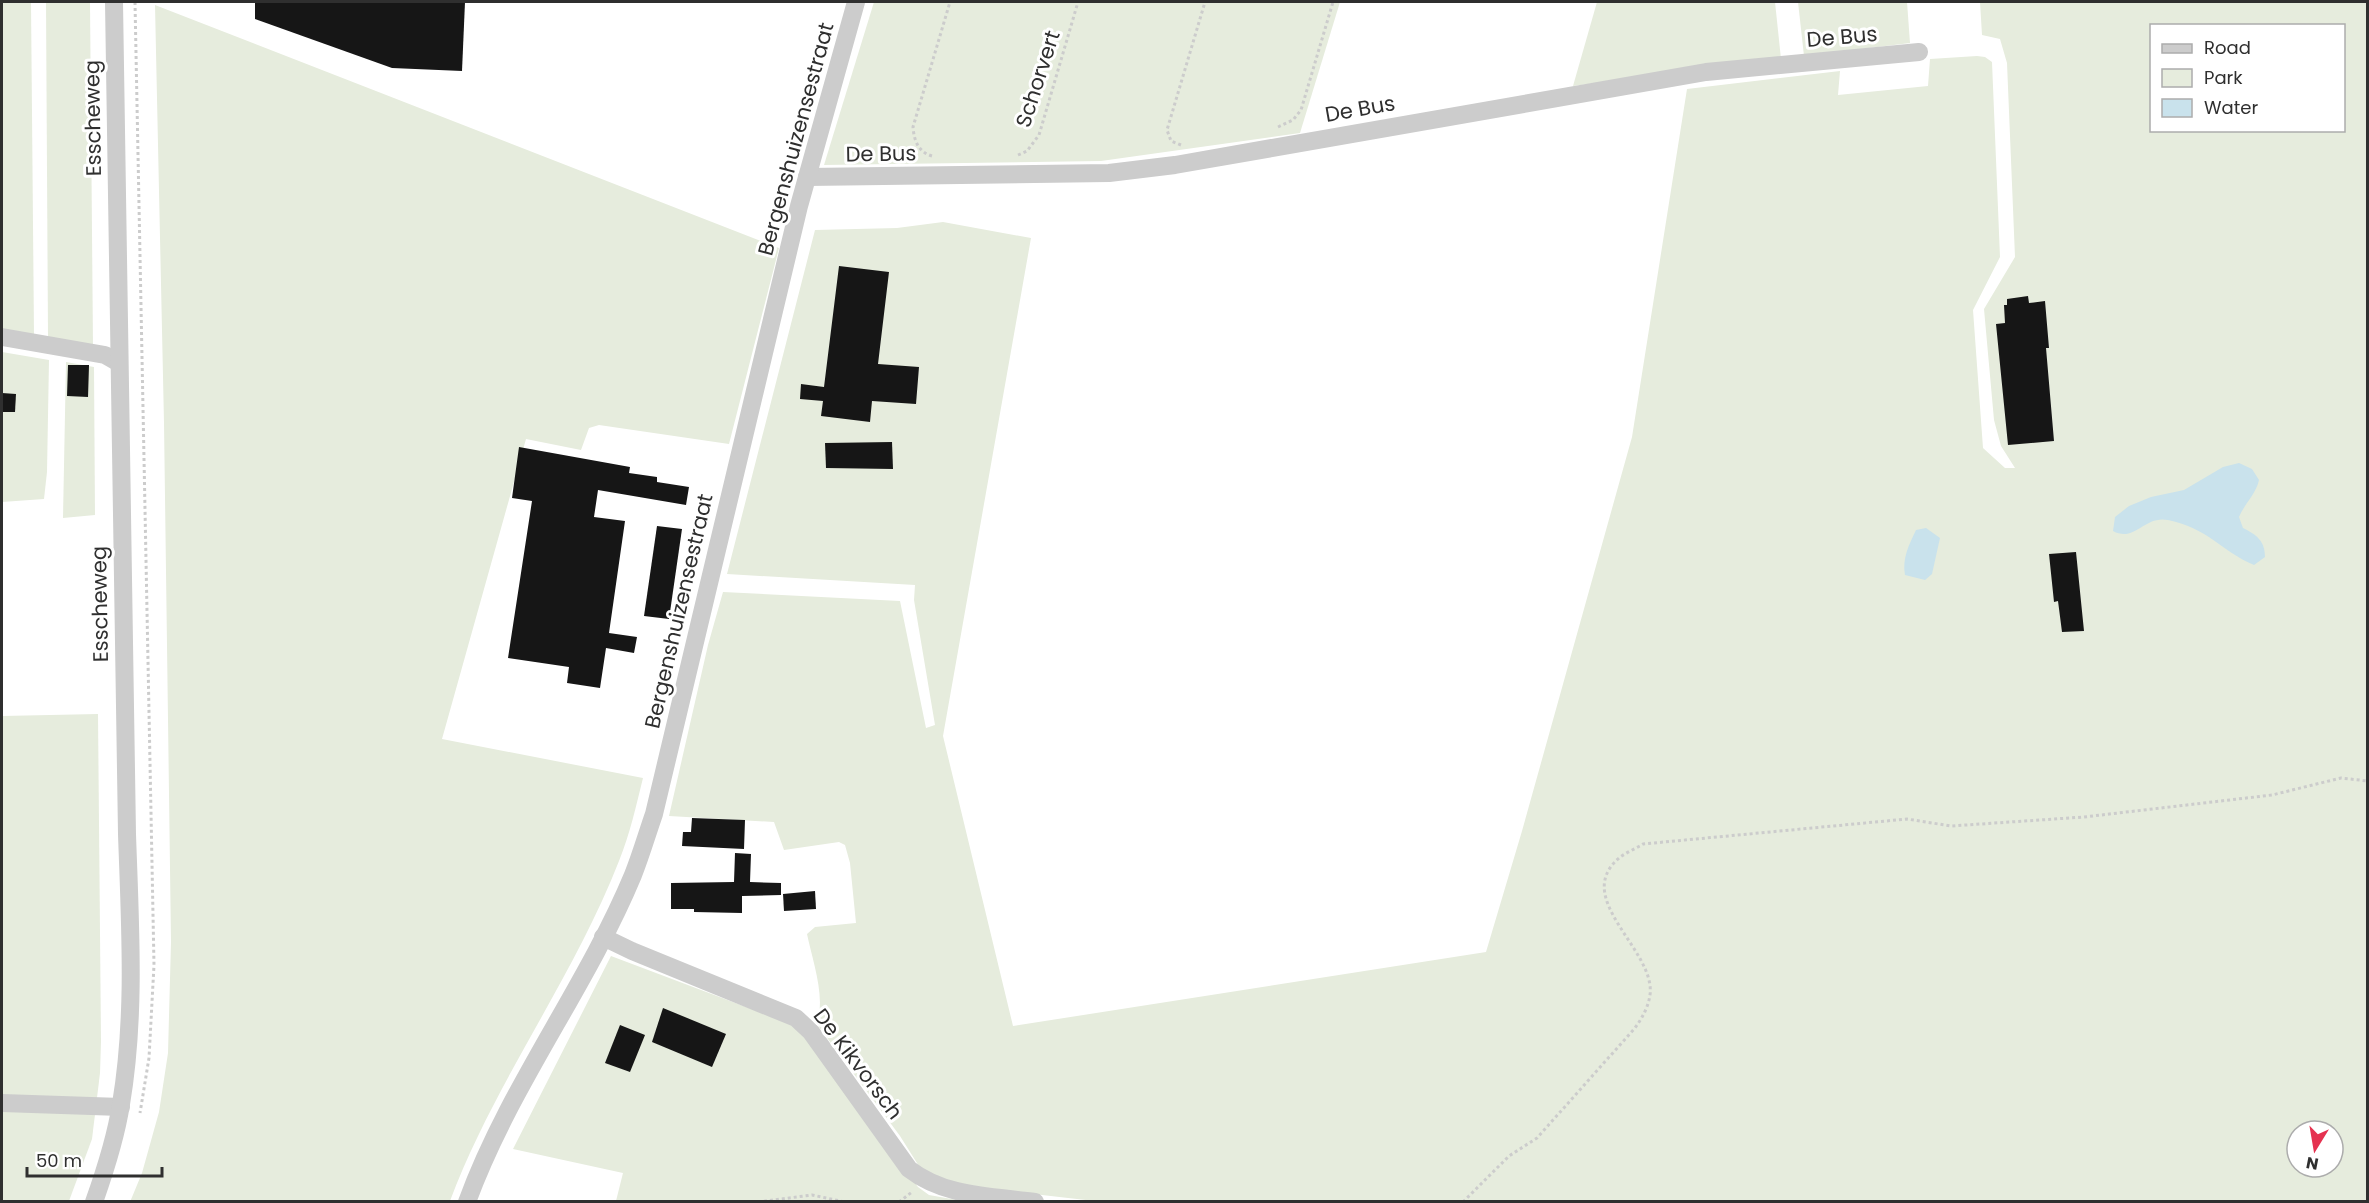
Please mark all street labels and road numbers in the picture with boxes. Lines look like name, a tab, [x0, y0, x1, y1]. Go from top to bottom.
street label: Bergenshuizensestraat	[750, 19, 841, 258]
street label: De Bus	[1805, 19, 1878, 54]
street label: Schorvert	[1008, 27, 1067, 131]
street label: Esscheweg	[77, 60, 108, 176]
street label: De Bus	[1323, 88, 1397, 129]
street label: De Bus	[845, 138, 917, 169]
street label: Bergenshuizensestraat	[637, 491, 720, 731]
street label: Esscheweg	[84, 546, 115, 662]
street label: De Kikvorsch	[807, 1002, 910, 1125]

